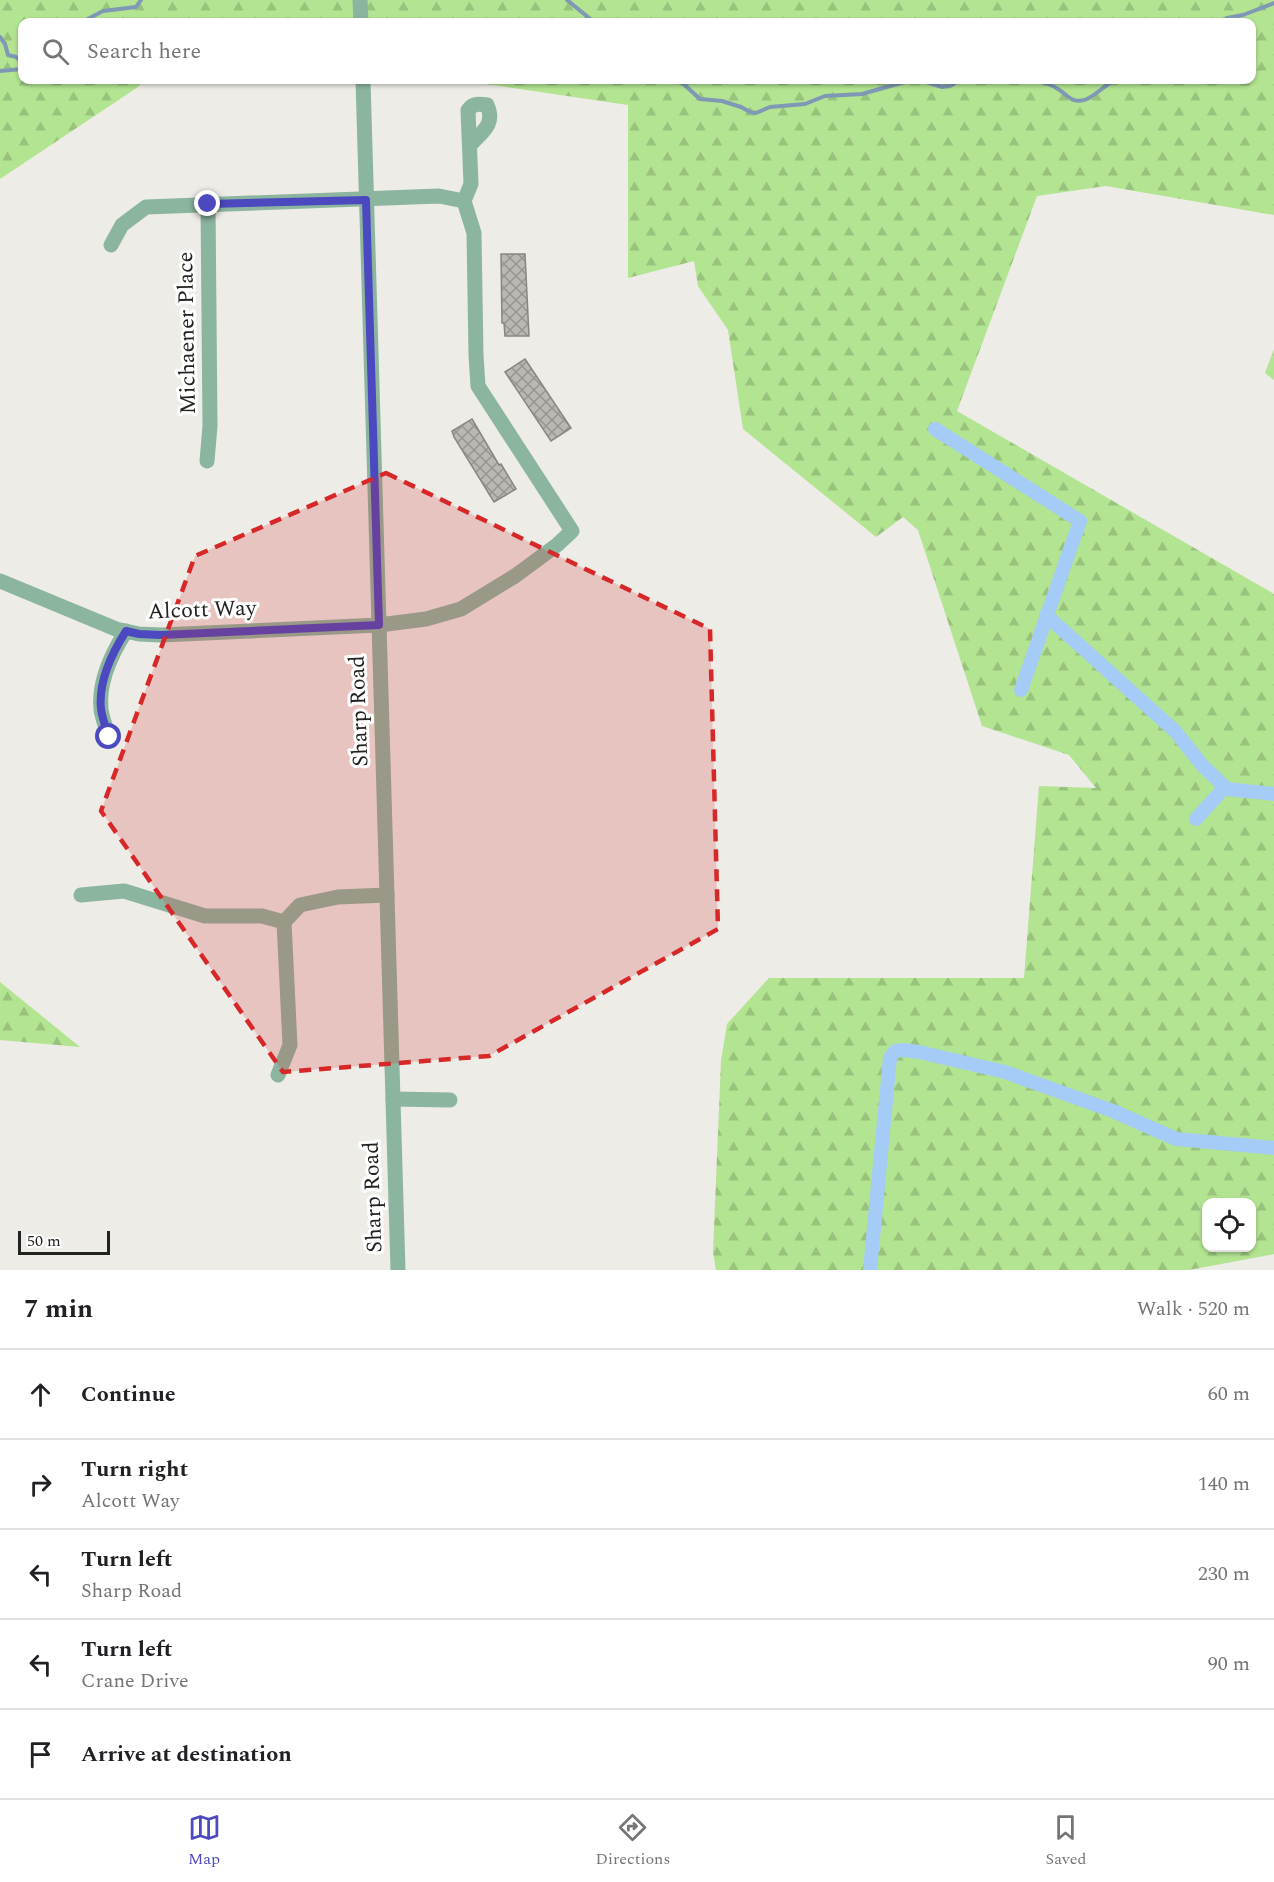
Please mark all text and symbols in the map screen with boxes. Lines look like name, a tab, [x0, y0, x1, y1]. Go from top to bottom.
search box	[18, 18, 1256, 84]
icon: search	[39, 35, 72, 68]
text: Search here	[87, 35, 201, 68]
route end	[194, 190, 220, 216]
street label: Michaener Place	[169, 251, 205, 415]
street label: Alcott Way	[147, 592, 258, 628]
street label: Sharp Road	[341, 655, 377, 767]
route start	[95, 723, 121, 749]
street label: Sharp Road	[355, 1141, 391, 1253]
map controls	[1202, 1198, 1256, 1252]
button: locate	[1202, 1198, 1256, 1252]
scale bar	[18, 1228, 110, 1256]
text: 50 m	[27, 1229, 61, 1253]
text: 7 min	[24, 1289, 93, 1329]
text: Walk · 520 m	[1137, 1294, 1250, 1324]
icon: ahead	[24, 1378, 57, 1411]
text: Continue	[81, 1378, 176, 1411]
text: 60 m	[1208, 1379, 1250, 1409]
text: Turn right	[81, 1453, 188, 1486]
icon: right	[24, 1468, 57, 1501]
text: 140 m	[1198, 1469, 1250, 1499]
text: Alcott Way	[81, 1486, 180, 1516]
text: Turn left	[81, 1543, 173, 1576]
icon: left	[24, 1558, 57, 1591]
text: 230 m	[1198, 1559, 1250, 1589]
text: Sharp Road	[81, 1576, 182, 1606]
text: Turn left	[81, 1633, 173, 1666]
icon: left	[24, 1648, 57, 1681]
text: 90 m	[1208, 1649, 1250, 1679]
text: Crane Drive	[81, 1666, 189, 1696]
icon: arrive	[24, 1738, 57, 1771]
text: Arrive at destination	[81, 1738, 292, 1771]
tab: Map	[188, 1811, 221, 1871]
tab: Directions	[596, 1811, 670, 1871]
tab: Saved	[1045, 1811, 1086, 1871]

